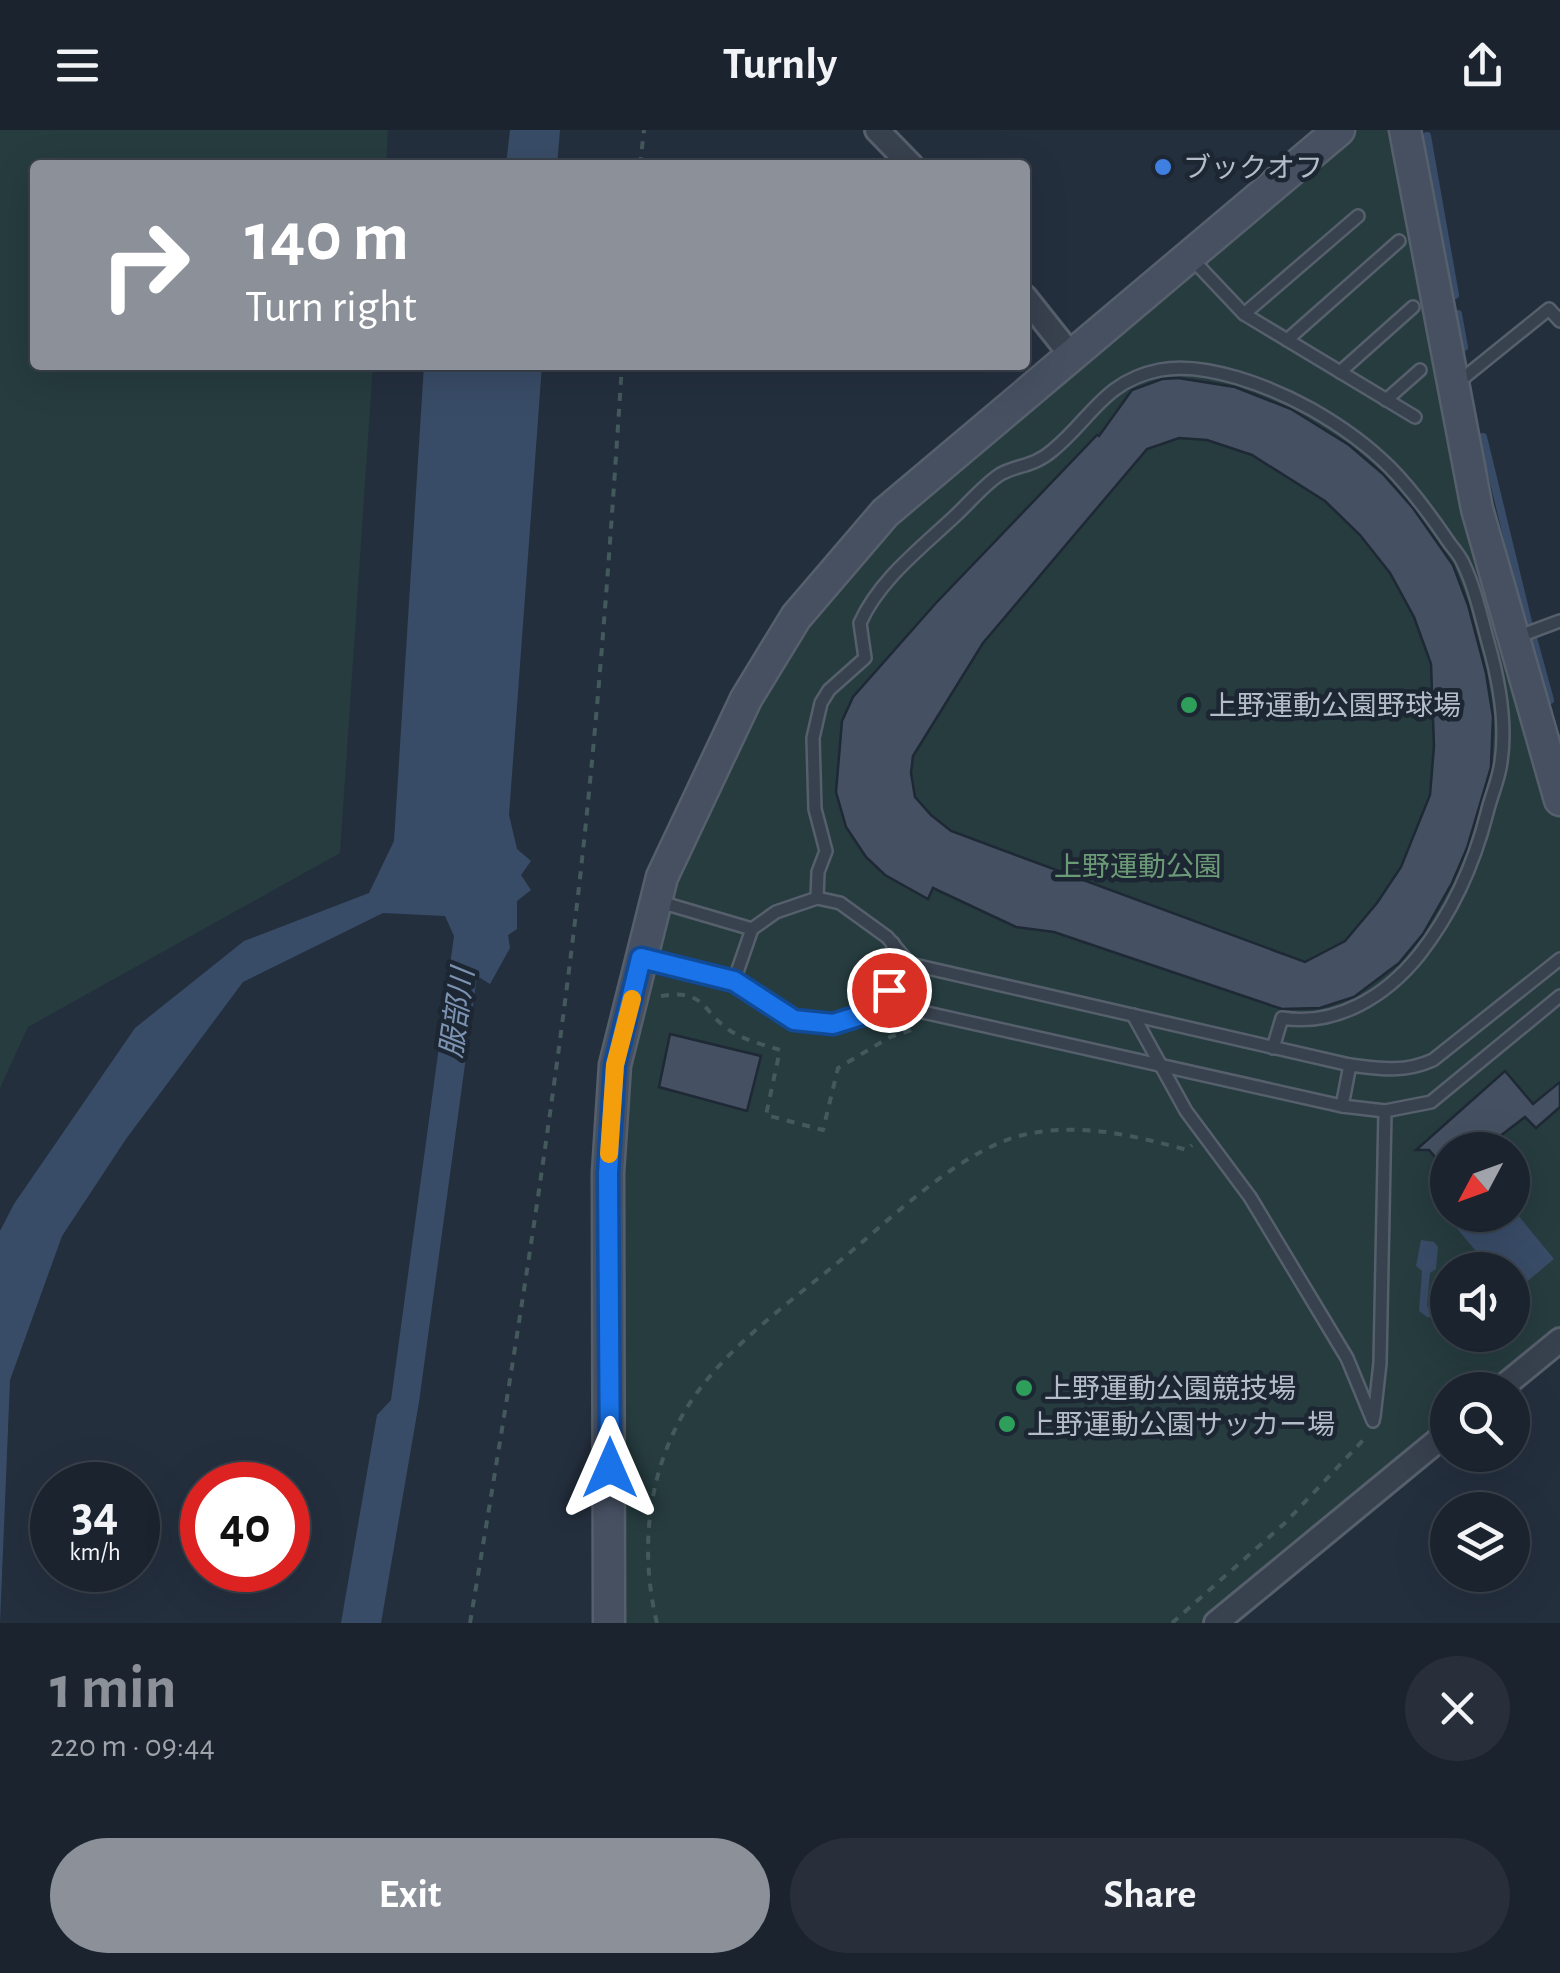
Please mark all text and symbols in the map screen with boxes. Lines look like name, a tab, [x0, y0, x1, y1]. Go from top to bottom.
icon: menu	[50, 38, 105, 93]
icon: share	[1455, 38, 1510, 93]
text: Turnly	[723, 42, 837, 87]
place label: ブックオフ	[1183, 153, 1323, 183]
marker: ブックオフ	[1152, 156, 1174, 178]
icon: right	[80, 200, 210, 330]
text: 140 m	[245, 203, 409, 273]
text: Turn right	[245, 285, 417, 330]
place label: 上野運動公園野球場	[1209, 691, 1461, 721]
marker: 上野運動公園野球場	[1178, 694, 1200, 716]
park label: 上野運動公園	[1054, 852, 1222, 882]
pin	[847, 948, 932, 1033]
water label: 服部川	[435, 963, 480, 1060]
icon: arrive	[862, 963, 917, 1018]
north arrow	[1430, 1132, 1530, 1232]
map controls	[1430, 1132, 1530, 1592]
button: sound	[1430, 1252, 1530, 1352]
button: search	[1430, 1372, 1530, 1472]
place label: 上野運動公園競技場	[1044, 1374, 1296, 1404]
marker: 上野運動公園競技場	[1013, 1377, 1035, 1399]
place label: 上野運動公園サッカー場	[1027, 1410, 1335, 1440]
marker: 上野運動公園サッカー場	[996, 1413, 1018, 1435]
position arrow	[558, 1416, 662, 1520]
speed limit sign: 40	[180, 1462, 310, 1592]
text: 34	[72, 1490, 118, 1540]
button: layers	[1430, 1492, 1530, 1592]
text: km/h	[69, 1540, 121, 1565]
button: close	[1405, 1656, 1510, 1761]
text: 1 min	[50, 1659, 176, 1719]
text: 220 m · 09:44	[50, 1730, 215, 1762]
button: Exit	[50, 1838, 770, 1953]
button: Share	[790, 1838, 1510, 1953]

